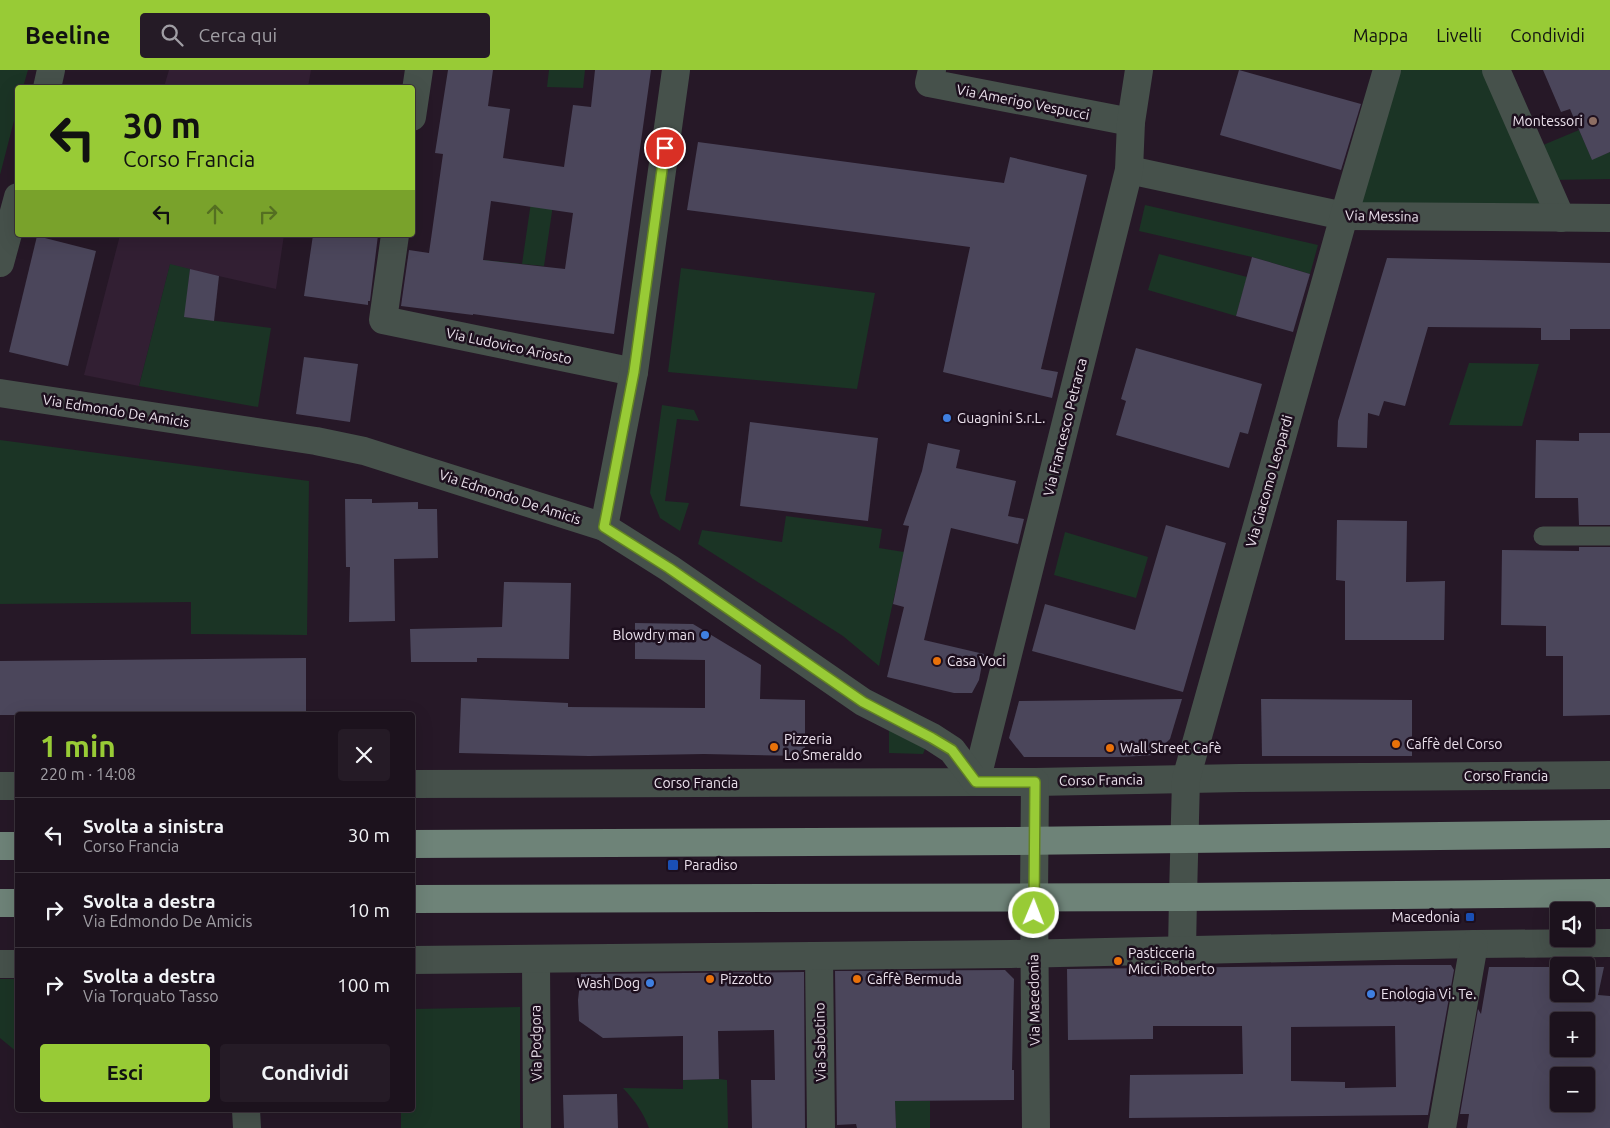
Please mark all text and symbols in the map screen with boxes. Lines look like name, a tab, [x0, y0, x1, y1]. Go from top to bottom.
search box	[140, 13, 490, 58]
icon: search	[158, 21, 186, 49]
text: Beeline	[25, 22, 110, 49]
text: Cerca qui	[198, 24, 277, 46]
text: Mappa	[1353, 25, 1408, 45]
text: Livelli	[1436, 25, 1482, 45]
text: Condividi	[1510, 25, 1585, 45]
street label: Via Amerigo Vespucci	[955, 81, 1091, 123]
icon: left	[40, 105, 105, 170]
text: 30 m	[123, 105, 201, 145]
place label: Montessori	[1512, 113, 1583, 129]
marker: Montessori	[1587, 115, 1599, 127]
pin	[644, 127, 686, 169]
icon: arrive	[651, 134, 679, 162]
text: Corso Francia	[123, 146, 255, 171]
icon: left	[148, 200, 176, 228]
icon: ahead	[201, 200, 229, 228]
icon: right	[254, 200, 282, 228]
street label: Via Messina	[1345, 207, 1419, 225]
street label: Via Ludovico Ariosto	[445, 325, 573, 367]
street label: Via Francesco Petrarca	[1040, 356, 1090, 498]
street label: Via Edmondo De Amicis	[42, 391, 190, 431]
place label: Guagnini S.r.L.	[957, 410, 1046, 426]
marker: Guagnini S.r.L.	[941, 412, 953, 424]
street label: Via Giacomo Leopardi	[1242, 413, 1296, 549]
street label: Via Edmondo De Amicis	[437, 466, 583, 528]
place label: Blowdry man	[612, 627, 695, 643]
marker: Blowdry man	[699, 629, 711, 641]
place label: Casa Voci	[947, 653, 1006, 669]
marker: Casa Voci	[931, 655, 943, 667]
text: 1 min	[40, 729, 116, 763]
button: close	[338, 729, 390, 781]
place label: Pizzeria Lo Smeraldo	[784, 731, 862, 763]
place label: Caffè del Corso	[1406, 736, 1503, 752]
marker: Caffè del Corso	[1390, 738, 1402, 750]
place label: Wall Street Cafè	[1120, 740, 1222, 756]
marker: Pizzeria Lo Smeraldo	[768, 741, 780, 753]
marker: Wall Street Cafè	[1104, 742, 1116, 754]
text: 220 m · 14:08	[40, 765, 136, 783]
street label: Corso Francia	[1464, 768, 1548, 784]
street label: Corso Francia	[1059, 771, 1143, 789]
street label: Corso Francia	[654, 775, 738, 791]
text: Svolta a sinistra	[83, 815, 224, 837]
icon: left	[40, 821, 68, 849]
text: 30 m	[348, 824, 390, 846]
text: Corso Francia	[83, 837, 179, 855]
place label: Paradiso	[684, 857, 738, 873]
marker: Paradiso	[666, 858, 680, 872]
position arrow	[1007, 886, 1059, 938]
text: Svolta a destra	[83, 890, 216, 912]
icon: right	[40, 896, 68, 924]
text: 10 m	[348, 899, 390, 921]
map controls	[1550, 902, 1595, 1112]
button: sound	[1550, 902, 1595, 947]
place label: Macedonia	[1391, 909, 1460, 925]
marker: Macedonia	[1464, 911, 1476, 923]
text: Via Edmondo De Amicis	[83, 912, 253, 930]
place label: Pasticceria Micci Roberto	[1128, 945, 1215, 977]
street label: Via Macedonia	[1025, 954, 1043, 1046]
marker: Pasticceria Micci Roberto	[1112, 955, 1124, 967]
button: search	[1550, 957, 1595, 1002]
text: Svolta a destra	[83, 965, 216, 987]
icon: right	[40, 971, 68, 999]
place label: Pizzotto	[720, 971, 772, 987]
place label: Caffè Bermuda	[867, 971, 962, 987]
marker: Pizzotto	[704, 973, 716, 985]
marker: Caffè Bermuda	[851, 973, 863, 985]
text: 100 m	[337, 974, 390, 996]
place label: Wash Dog	[577, 975, 640, 991]
marker: Wash Dog	[644, 977, 656, 989]
place label: Enologia Vi. Te.	[1381, 986, 1476, 1002]
text: Via Torquato Tasso	[83, 987, 219, 1005]
marker: Enologia Vi. Te.	[1365, 988, 1377, 1000]
street label: Via Sabotino	[811, 1002, 829, 1082]
street label: Via Podgora	[527, 1005, 545, 1081]
button: +	[1550, 1012, 1595, 1057]
button: Esci	[40, 1044, 210, 1102]
button: Condividi	[220, 1044, 390, 1102]
button: −	[1550, 1067, 1595, 1112]

